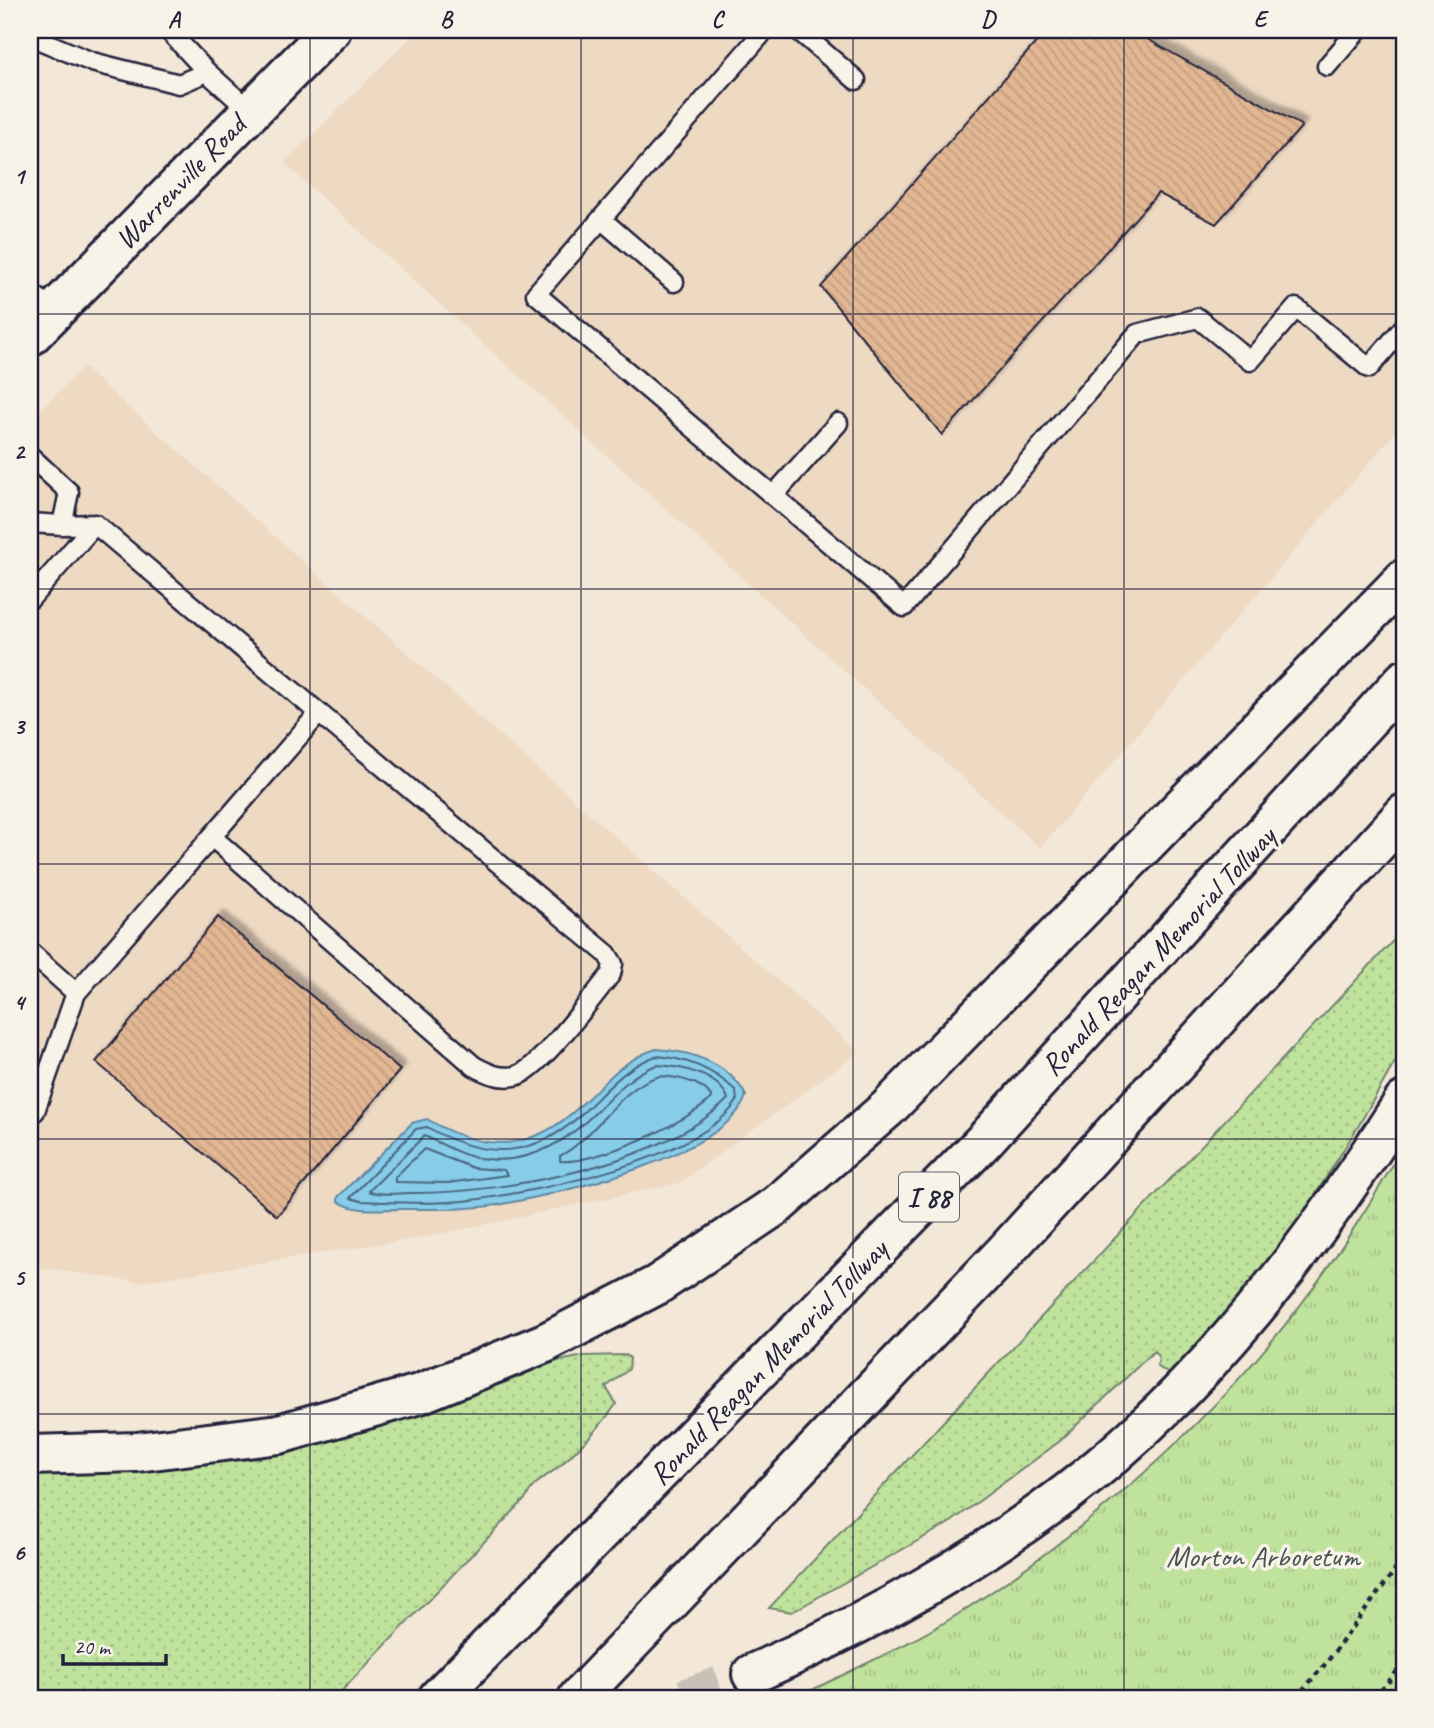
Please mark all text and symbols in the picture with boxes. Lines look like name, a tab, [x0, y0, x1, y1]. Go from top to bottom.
text: A	[168, 5, 182, 34]
text: B	[440, 5, 454, 34]
text: C	[712, 5, 726, 34]
text: D	[981, 5, 997, 34]
text: E	[1254, 5, 1270, 34]
street label: Warrenville Road	[106, 104, 257, 257]
text: 1	[14, 162, 27, 191]
text: 2	[14, 437, 27, 466]
text: 3	[14, 712, 27, 741]
street label: Ronald Reagan Memorial Tollway	[1032, 816, 1285, 1084]
text: 4	[14, 988, 27, 1017]
road number: I 88	[899, 1172, 959, 1222]
street label: Ronald Reagan Memorial Tollway	[641, 1229, 897, 1493]
text: 5	[14, 1263, 26, 1292]
park label: Morton Arboretum	[1166, 1537, 1361, 1575]
text: 6	[14, 1538, 27, 1567]
scale bar	[63, 1623, 166, 1667]
text: 20 m	[74, 1634, 112, 1660]

